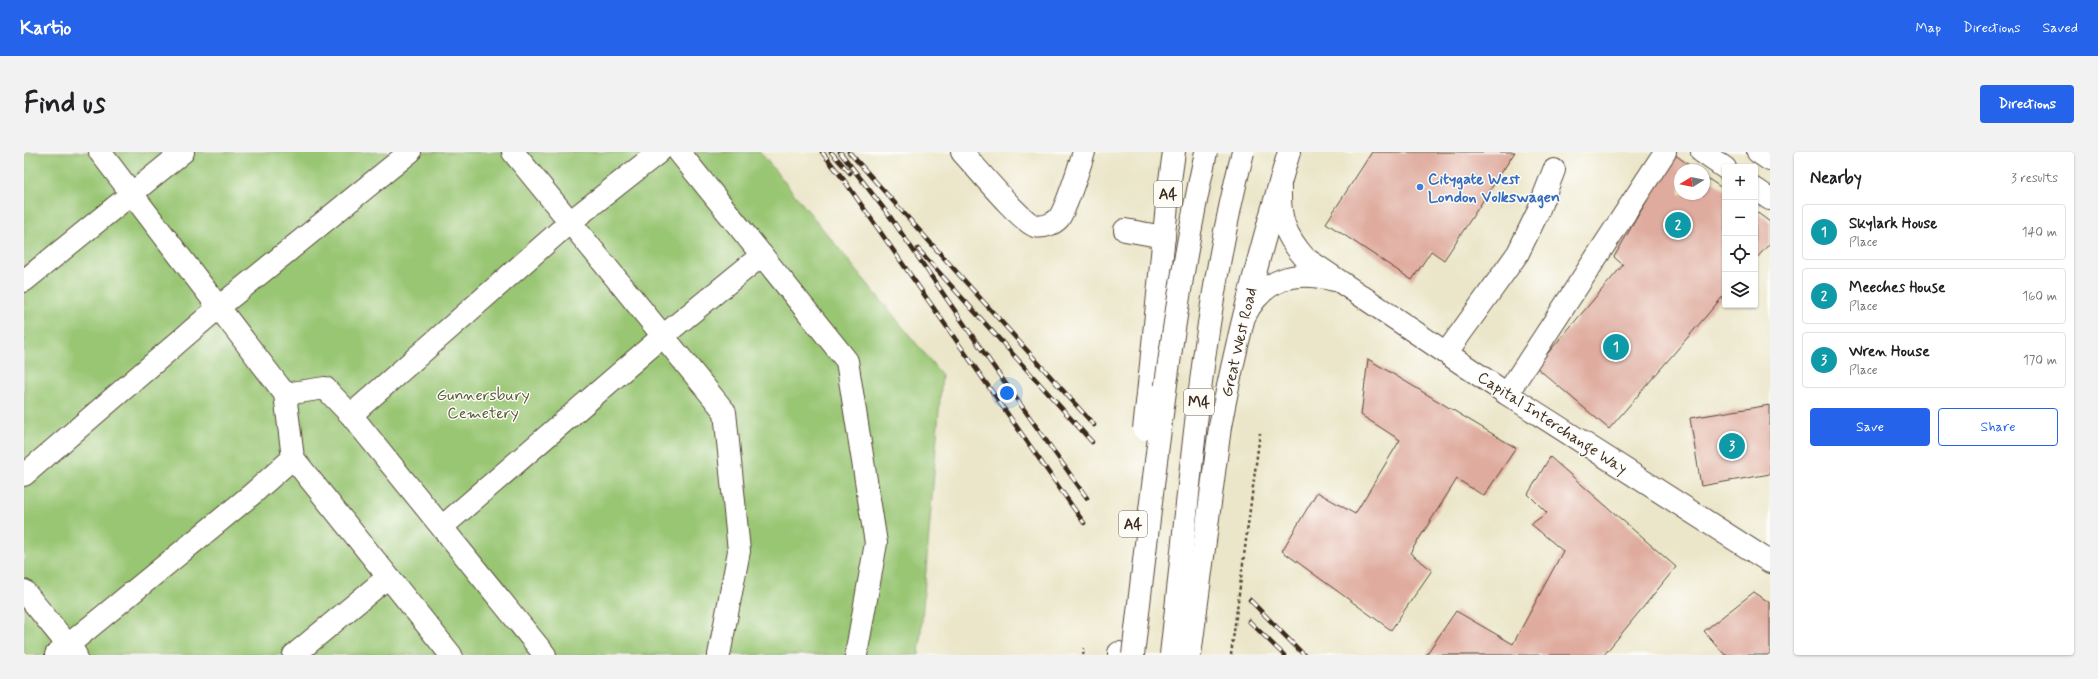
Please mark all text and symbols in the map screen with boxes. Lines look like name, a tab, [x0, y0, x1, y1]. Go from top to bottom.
text: Kartio	[20, 16, 71, 41]
text: Map	[1915, 19, 1941, 37]
text: Directions	[1963, 19, 2021, 37]
text: Saved	[2043, 19, 2078, 37]
button: Directions	[1980, 85, 2074, 123]
text: Find us	[24, 86, 105, 123]
north arrow	[1674, 164, 1710, 200]
map controls	[1722, 164, 1758, 308]
button: +	[1722, 164, 1758, 200]
text: Nearby	[1810, 167, 1862, 189]
place label: Citygate West London Volkswagen	[1428, 169, 1560, 209]
text: 3 results	[2011, 170, 2058, 187]
road number: A4	[1154, 181, 1182, 207]
marker: Citygate West London Volkswagen	[1415, 182, 1425, 192]
button: −	[1722, 200, 1758, 236]
pin: 2	[1665, 210, 1691, 240]
text: Skylark House	[1849, 214, 1937, 234]
text: 1	[1821, 224, 1827, 241]
text: 140 m	[2022, 224, 2057, 241]
text: Place	[1849, 234, 1878, 251]
button: locate	[1722, 236, 1758, 272]
button: layers	[1722, 272, 1758, 308]
text: Meeches House	[1849, 278, 1945, 298]
street label: Great West Road	[1217, 285, 1262, 399]
text: 2	[1821, 288, 1827, 305]
text: 160 m	[2022, 288, 2057, 305]
text: Place	[1849, 298, 1878, 315]
pin: 1	[1603, 332, 1629, 362]
text: Wren House	[1849, 342, 1930, 362]
text: 3	[1821, 352, 1827, 369]
text: 170 m	[2023, 352, 2057, 369]
text: Place	[1849, 362, 1878, 379]
street label: Capital Interchange Way	[1473, 367, 1631, 480]
your location	[997, 383, 1017, 403]
park label: Gunnersbury Cemetery	[436, 385, 530, 424]
road number: M4	[1184, 389, 1214, 415]
button: Save	[1810, 408, 1930, 446]
button: Share	[1938, 408, 2058, 446]
pin: 3	[1719, 431, 1745, 461]
road number: A4	[1119, 511, 1147, 537]

